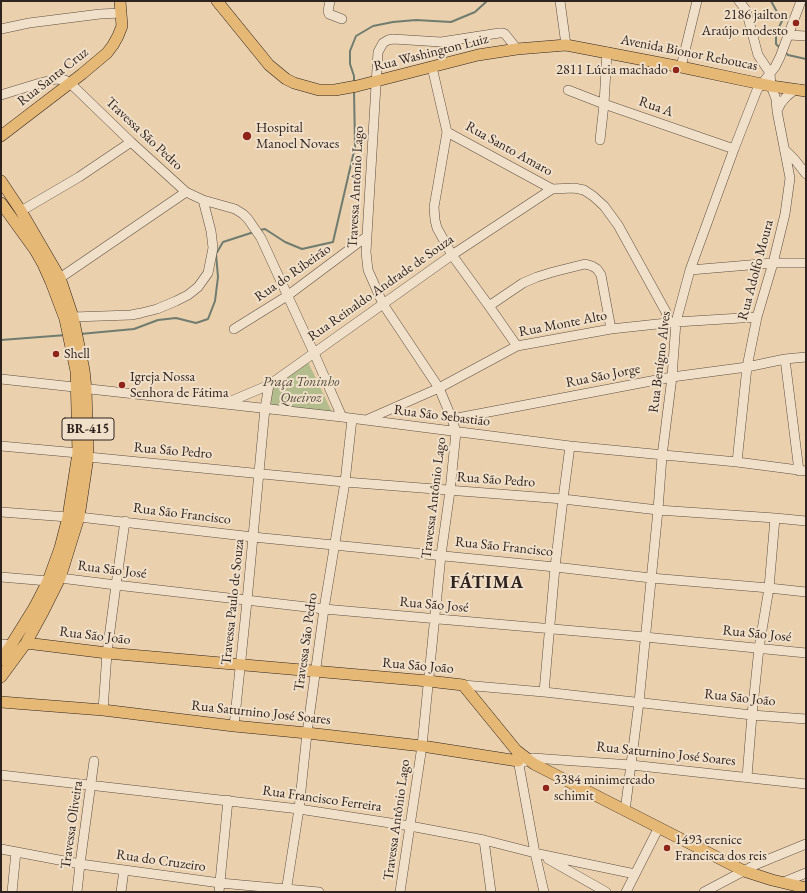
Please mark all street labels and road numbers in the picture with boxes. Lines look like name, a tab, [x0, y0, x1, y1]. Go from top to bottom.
street label: Rua Washington Luiz	[372, 31, 490, 75]
street label: Avenida Bionor Reboucas	[619, 31, 759, 75]
street label: Rua Santa Cruz	[14, 44, 92, 110]
street label: Rua A	[637, 93, 675, 121]
street label: Travessa São Pedro	[102, 94, 186, 174]
street label: Rua Santo Amaro	[462, 118, 556, 180]
street label: Travessa Antônio Lago	[344, 125, 368, 249]
street label: Rua Adolfo Moura	[735, 218, 777, 322]
street label: Rua Reinaldo Andrade de Souza	[305, 231, 457, 345]
street label: Rua do Ribeirão	[252, 241, 334, 305]
street label: Rua Monte Alto	[518, 307, 608, 341]
street label: Rua Benígno Alves	[645, 310, 675, 414]
street label: Rua São Jorge	[564, 361, 642, 391]
street label: Rua São Sebastião	[393, 402, 491, 430]
road number: BR-415	[62, 418, 114, 440]
street label: Travessa Antônio Lago	[418, 436, 450, 560]
street label: Rua São Pedro	[133, 439, 213, 463]
street label: Rua São Pedro	[456, 469, 536, 491]
street label: Rua São Francisco	[132, 500, 232, 528]
street label: Rua São Francisco	[454, 534, 554, 560]
street label: Travessa Paulo de Souza	[218, 538, 248, 666]
street label: Rua São José	[77, 557, 147, 583]
street label: Travessa São Pedro	[291, 592, 321, 692]
street label: Rua São José	[399, 594, 469, 616]
street label: Rua São José	[722, 622, 792, 646]
street label: Rua São João	[58, 623, 132, 649]
street label: Rua São João	[382, 655, 454, 677]
street label: Rua São João	[704, 686, 776, 710]
street label: Rua Saturnino José Soares	[190, 697, 332, 729]
street label: Rua Saturnino José Soares	[595, 738, 737, 770]
street label: Travessa Antônio Lago	[380, 758, 414, 882]
street label: Travessa Oliveira	[57, 780, 87, 870]
street label: Rua Francisco Ferreira	[261, 782, 383, 816]
street label: Rua do Cruzeiro	[115, 846, 207, 876]

